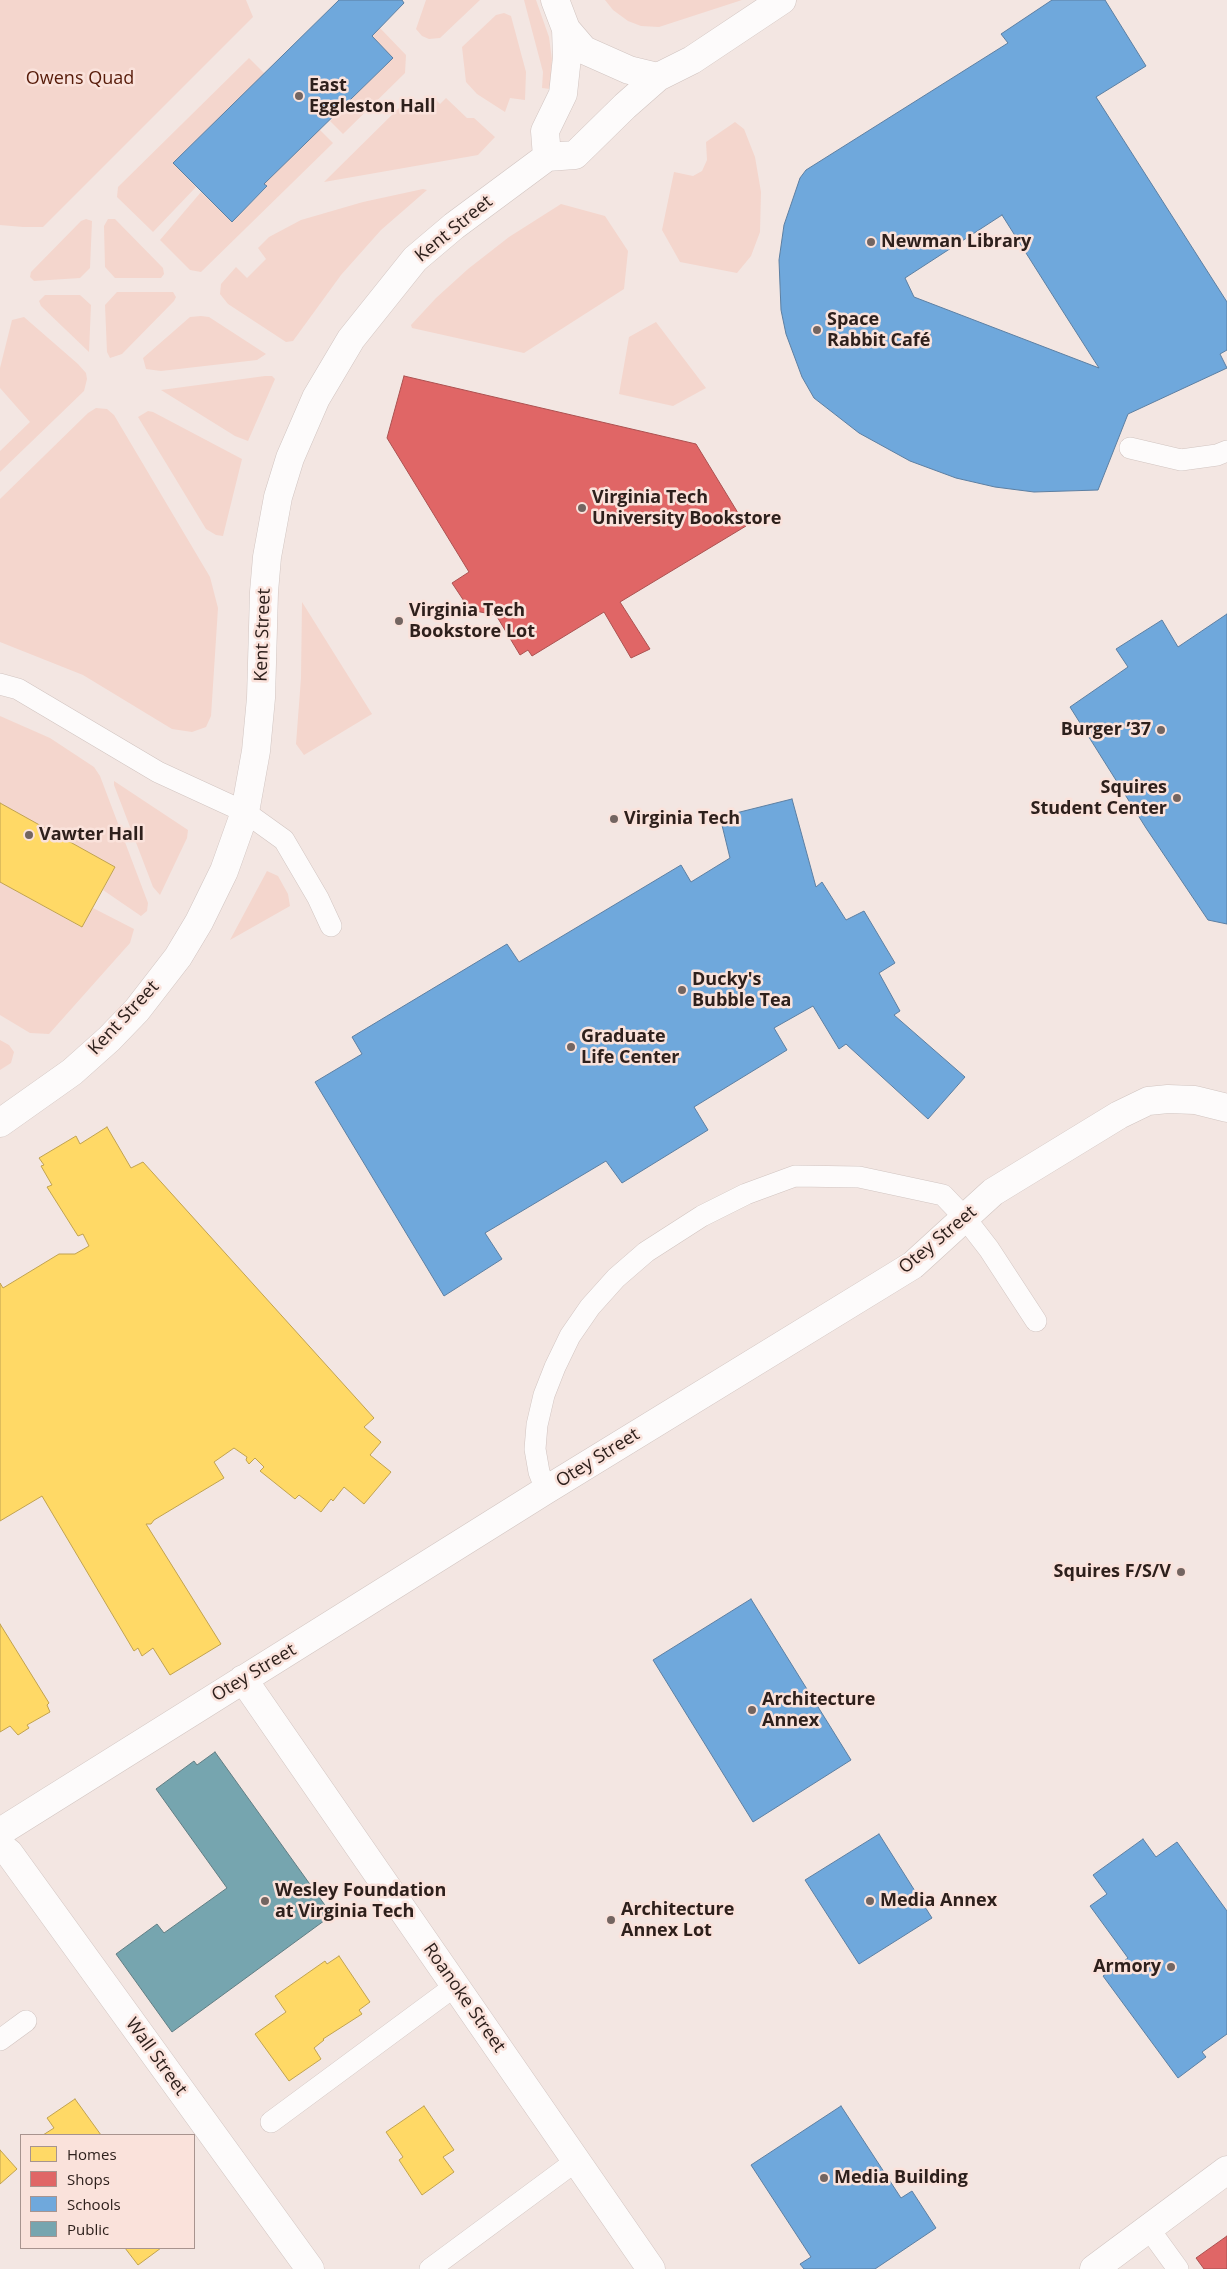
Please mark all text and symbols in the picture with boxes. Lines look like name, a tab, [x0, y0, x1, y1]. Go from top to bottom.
park label: Owens Quad	[26, 68, 134, 90]
place label: East Eggleston Hall	[309, 75, 436, 118]
marker: East Eggleston Hall	[293, 90, 305, 102]
street label: Kent Street	[411, 191, 497, 267]
place label: Newman Library	[881, 231, 1031, 253]
marker: Newman Library	[865, 236, 877, 248]
place label: Space Rabbit Café	[827, 309, 930, 352]
marker: Space Rabbit Café	[811, 324, 823, 336]
place label: Virginia Tech University Bookstore	[592, 487, 781, 530]
marker: Virginia Tech University Bookstore	[576, 502, 588, 514]
street label: Kent Street	[251, 588, 275, 682]
place label: Virginia Tech Bookstore Lot	[409, 600, 535, 642]
marker: Virginia Tech Bookstore Lot	[393, 615, 405, 627]
place label: Burger ’37	[1061, 719, 1151, 741]
marker: Burger ’37	[1155, 724, 1167, 736]
place label: Squires Student Center	[1031, 777, 1167, 820]
marker: Squires Student Center	[1171, 792, 1183, 804]
place label: Virginia Tech	[624, 808, 740, 830]
marker: Virginia Tech	[608, 813, 620, 825]
place label: Vawter Hall	[39, 824, 144, 846]
marker: Vawter Hall	[23, 829, 35, 841]
place label: Ducky's Bubble Tea	[692, 969, 791, 1012]
street label: Kent Street	[84, 976, 164, 1060]
marker: Ducky's Bubble Tea	[676, 984, 688, 996]
place label: Graduate Life Center	[581, 1026, 679, 1068]
marker: Graduate Life Center	[565, 1041, 577, 1053]
street label: Otey Street	[895, 1201, 981, 1279]
street label: Otey Street	[552, 1424, 644, 1492]
place label: Squires F/S/V	[1054, 1561, 1171, 1583]
marker: Squires F/S/V	[1175, 1566, 1187, 1578]
street label: Otey Street	[208, 1639, 300, 1707]
place label: Architecture Annex	[762, 1689, 875, 1732]
marker: Architecture Annex	[746, 1704, 758, 1716]
place label: Wesley Foundation at Virginia Tech	[275, 1880, 446, 1922]
place label: Media Annex	[880, 1890, 997, 1912]
marker: Wesley Foundation at Virginia Tech	[259, 1895, 271, 1907]
marker: Media Annex	[864, 1895, 876, 1907]
place label: Architecture Annex Lot	[621, 1899, 734, 1942]
marker: Architecture Annex Lot	[605, 1914, 617, 1926]
street label: Roanoke Street	[418, 1939, 510, 2057]
place label: Armory	[1093, 1956, 1161, 1978]
marker: Armory	[1165, 1961, 1177, 1973]
street label: Wall Street	[121, 2014, 191, 2100]
legend	[20, 2134, 195, 2249]
text: Homes	[67, 2144, 117, 2164]
place label: Media Building	[834, 2167, 968, 2189]
text: Shops	[67, 2169, 110, 2189]
marker: Media Building	[818, 2172, 830, 2184]
text: Schools	[67, 2194, 121, 2214]
text: Public	[67, 2219, 109, 2239]

